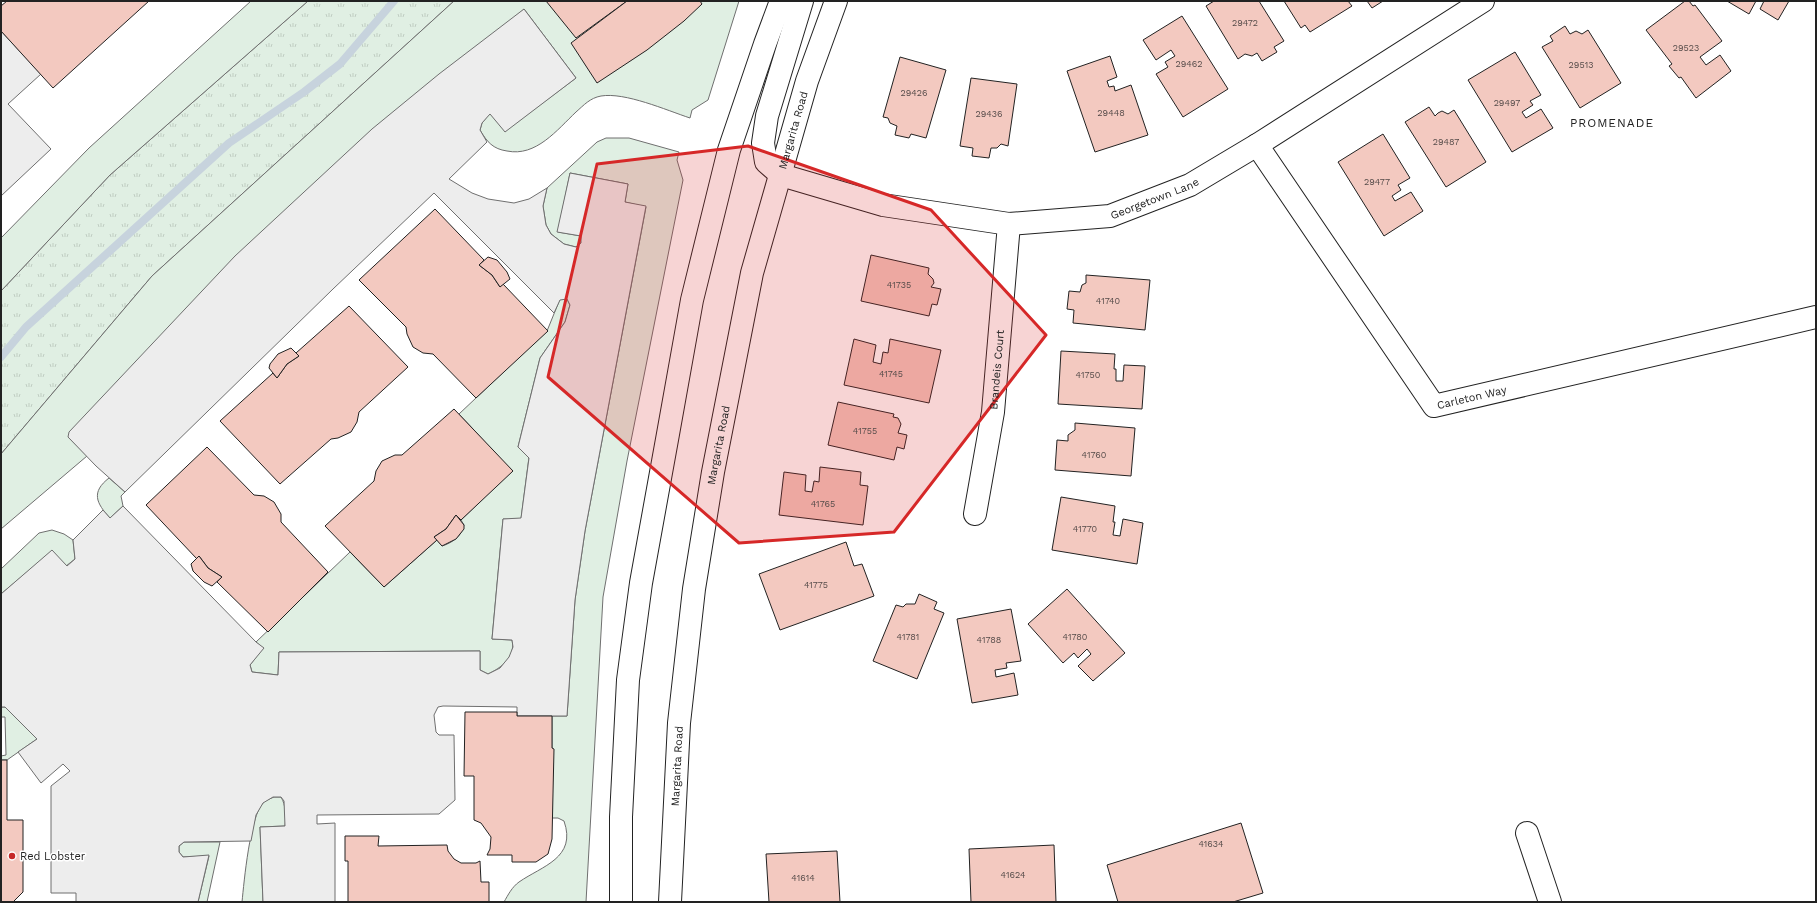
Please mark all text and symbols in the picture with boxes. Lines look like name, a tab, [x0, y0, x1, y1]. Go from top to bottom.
house number: 29472	[1232, 18, 1258, 28]
house number: 29523	[1673, 43, 1699, 53]
house number: 29462	[1175, 59, 1203, 69]
house number: 29513	[1569, 60, 1593, 70]
house number: 29426	[900, 88, 928, 98]
street label: Margarita Road	[776, 90, 810, 171]
house number: 29497	[1494, 98, 1520, 108]
house number: 29448	[1097, 108, 1125, 118]
house number: 29436	[975, 109, 1003, 119]
district label: PROMENADE	[1570, 116, 1654, 130]
house number: 29487	[1433, 137, 1459, 147]
street label: Georgetown Lane	[1109, 175, 1201, 222]
house number: 29477	[1364, 177, 1390, 187]
house number: 41735	[887, 280, 911, 290]
house number: 41740	[1096, 296, 1121, 306]
street label: Brandeis Court	[987, 329, 1007, 410]
house number: 41745	[879, 369, 903, 379]
house number: 41750	[1076, 370, 1101, 380]
street label: Carleton Way	[1436, 383, 1508, 412]
street label: Margarita Road	[705, 404, 732, 486]
house number: 41755	[853, 426, 877, 436]
house number: 41760	[1082, 450, 1107, 460]
house number: 41765	[811, 499, 835, 509]
house number: 41770	[1073, 524, 1098, 534]
house number: 41775	[804, 580, 828, 590]
house number: 41781	[897, 632, 919, 642]
house number: 41780	[1063, 632, 1088, 642]
house number: 41788	[977, 635, 1001, 645]
street label: Margarita Road	[668, 726, 685, 807]
house number: 41634	[1198, 839, 1224, 849]
place label: Red Lobster	[20, 850, 86, 863]
marker: Red Lobster	[7, 851, 17, 861]
house number: 41624	[1001, 870, 1026, 880]
house number: 41614	[791, 873, 815, 883]

